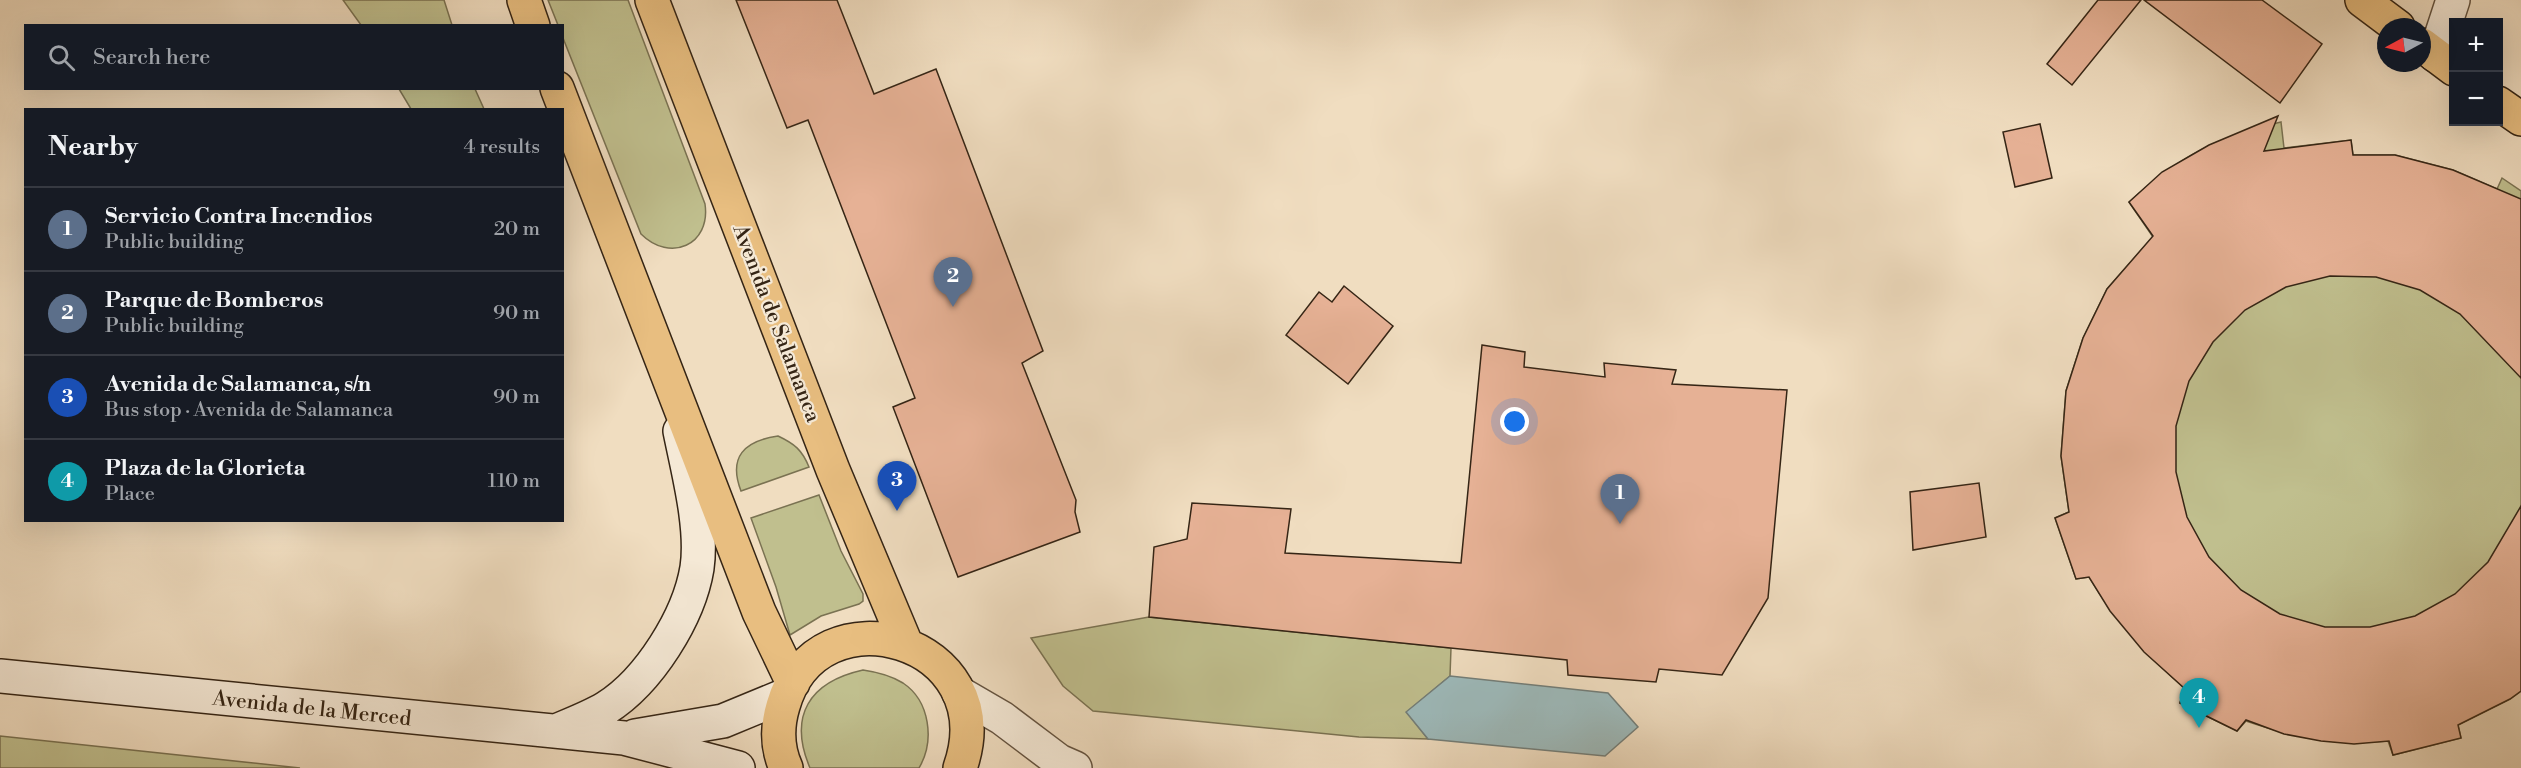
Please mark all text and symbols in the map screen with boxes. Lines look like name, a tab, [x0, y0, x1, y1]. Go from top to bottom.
north arrow	[2377, 18, 2431, 72]
map controls	[2449, 18, 2503, 126]
button: +	[2449, 18, 2503, 72]
search box	[24, 24, 564, 90]
icon: search	[45, 41, 78, 74]
text: Search here	[93, 44, 210, 71]
button: −	[2449, 72, 2503, 126]
text: Nearby	[48, 131, 138, 163]
text: 4 results	[463, 135, 540, 160]
text: Servicio Contra Incendios	[105, 203, 372, 230]
text: 1	[63, 217, 72, 242]
text: 20 m	[494, 217, 540, 242]
street label: Avenida de Salamanca	[726, 220, 826, 426]
text: Public building	[105, 230, 244, 255]
pin: 2	[934, 258, 972, 307]
text: Parque de Bomberos	[105, 287, 323, 314]
text: 2	[61, 301, 74, 326]
text: 90 m	[493, 301, 540, 326]
text: Public building	[105, 314, 244, 339]
text: Avenida de Salamanca, s/n	[105, 371, 371, 398]
text: 3	[61, 385, 74, 410]
text: 90 m	[493, 385, 540, 410]
text: Bus stop · Avenida de Salamanca	[105, 398, 393, 423]
your location	[1500, 407, 1529, 436]
text: Plaza de la Glorieta	[105, 455, 306, 482]
pin: 3	[878, 462, 916, 511]
text: 4	[61, 469, 74, 494]
text: 110 m	[488, 469, 540, 494]
pin: 1	[1600, 474, 1640, 524]
text: Place	[105, 482, 155, 507]
pin: 4	[2180, 678, 2218, 728]
street label: Avenida de la Merced	[210, 686, 413, 732]

